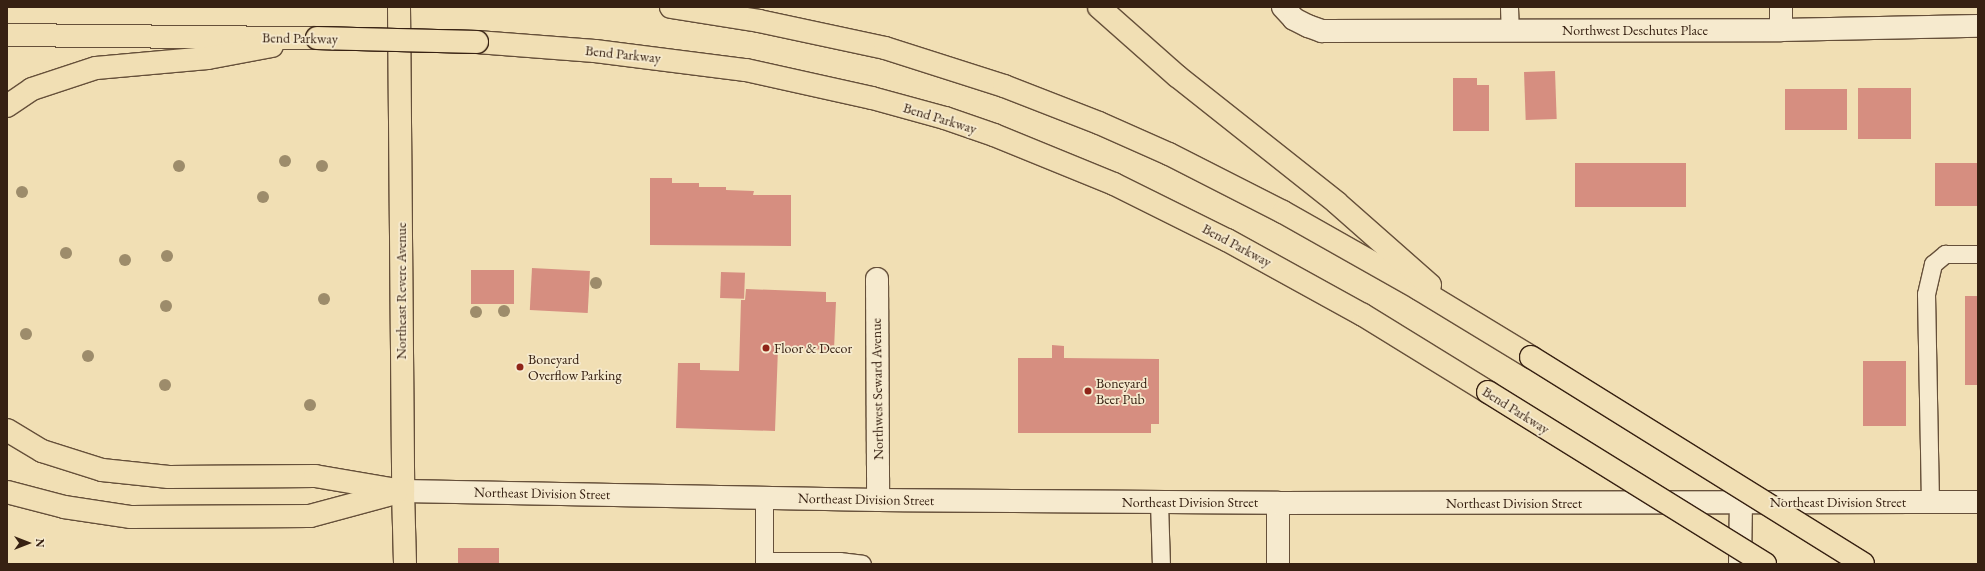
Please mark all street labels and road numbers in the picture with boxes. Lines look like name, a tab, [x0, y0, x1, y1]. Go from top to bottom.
street label: Northwest Deschutes Place	[1562, 22, 1708, 38]
street label: Bend Parkway	[262, 29, 338, 47]
street label: Bend Parkway	[584, 42, 662, 66]
street label: Bend Parkway	[901, 99, 979, 137]
street label: Bend Parkway	[1200, 220, 1274, 270]
street label: Northeast Revere Avenue	[393, 223, 409, 359]
street label: Northwest Seward Avenue	[867, 318, 887, 460]
street label: Bend Parkway	[1479, 383, 1553, 437]
street label: Northeast Division Street	[474, 483, 610, 503]
street label: Northeast Division Street	[798, 489, 934, 509]
street label: Northeast Division Street	[1122, 494, 1258, 510]
street label: Northeast Division Street	[1770, 494, 1906, 510]
street label: Northeast Division Street	[1446, 495, 1582, 511]

